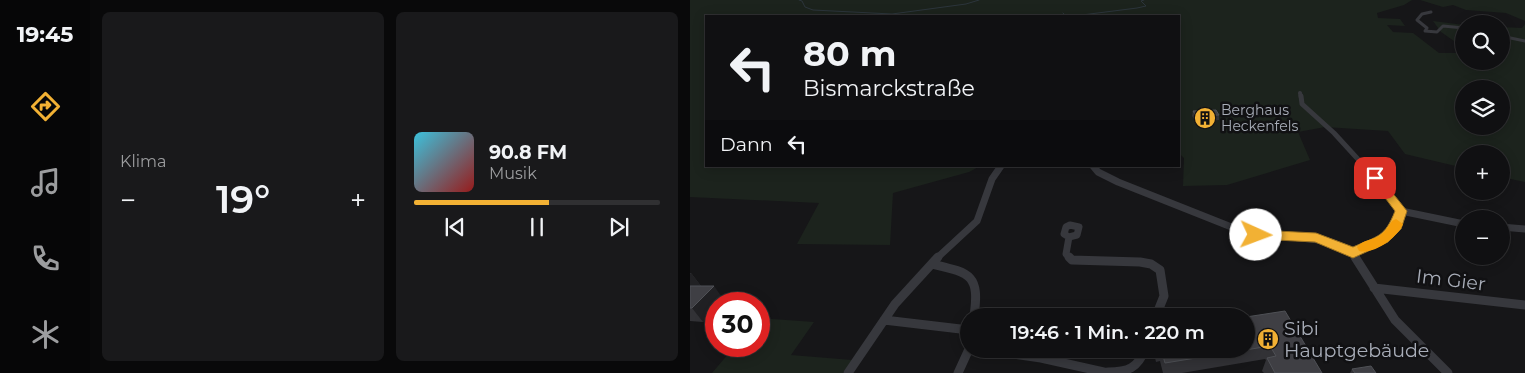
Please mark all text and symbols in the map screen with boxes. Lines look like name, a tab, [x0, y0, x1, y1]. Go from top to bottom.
map controls	[1455, 15, 1510, 265]
button: search	[1455, 15, 1510, 70]
text: 19:45	[17, 21, 73, 48]
text: 80 m	[803, 32, 897, 75]
icon: left	[720, 35, 785, 100]
text: Bismarckstraße	[803, 75, 975, 102]
button: layers	[1455, 80, 1510, 135]
icon: directions	[28, 89, 63, 124]
place label: Berghaus Heckenfels	[1221, 101, 1298, 135]
building icon: Berghaus Heckenfels	[1193, 106, 1217, 130]
icon: left	[783, 130, 811, 158]
text: Dann	[720, 133, 773, 156]
text: 90.8 FM	[489, 141, 567, 164]
button: +	[1455, 145, 1510, 200]
text: Klima	[120, 152, 166, 171]
pin	[1354, 157, 1396, 199]
text: Musik	[489, 164, 537, 183]
icon: arrive	[1361, 164, 1389, 192]
icon: music	[28, 165, 63, 200]
text: 19°	[216, 176, 270, 223]
text: −	[120, 183, 136, 217]
text: +	[350, 183, 366, 217]
position arrow	[1229, 208, 1281, 260]
button: −	[1455, 210, 1510, 265]
icon: previous	[441, 213, 469, 241]
icon: pause	[523, 213, 551, 241]
icon: next	[605, 213, 633, 241]
icon: phone	[28, 241, 63, 276]
street label: Im Gier	[1415, 264, 1487, 296]
speed limit sign: 30	[705, 292, 770, 357]
icon: climate	[28, 317, 63, 352]
place label: Sibi Hauptgebäude	[1284, 317, 1429, 362]
text: 19:46 · 1 Min. · 220 m	[1010, 321, 1205, 344]
building icon: Sibi Hauptgebäude	[1256, 327, 1280, 351]

